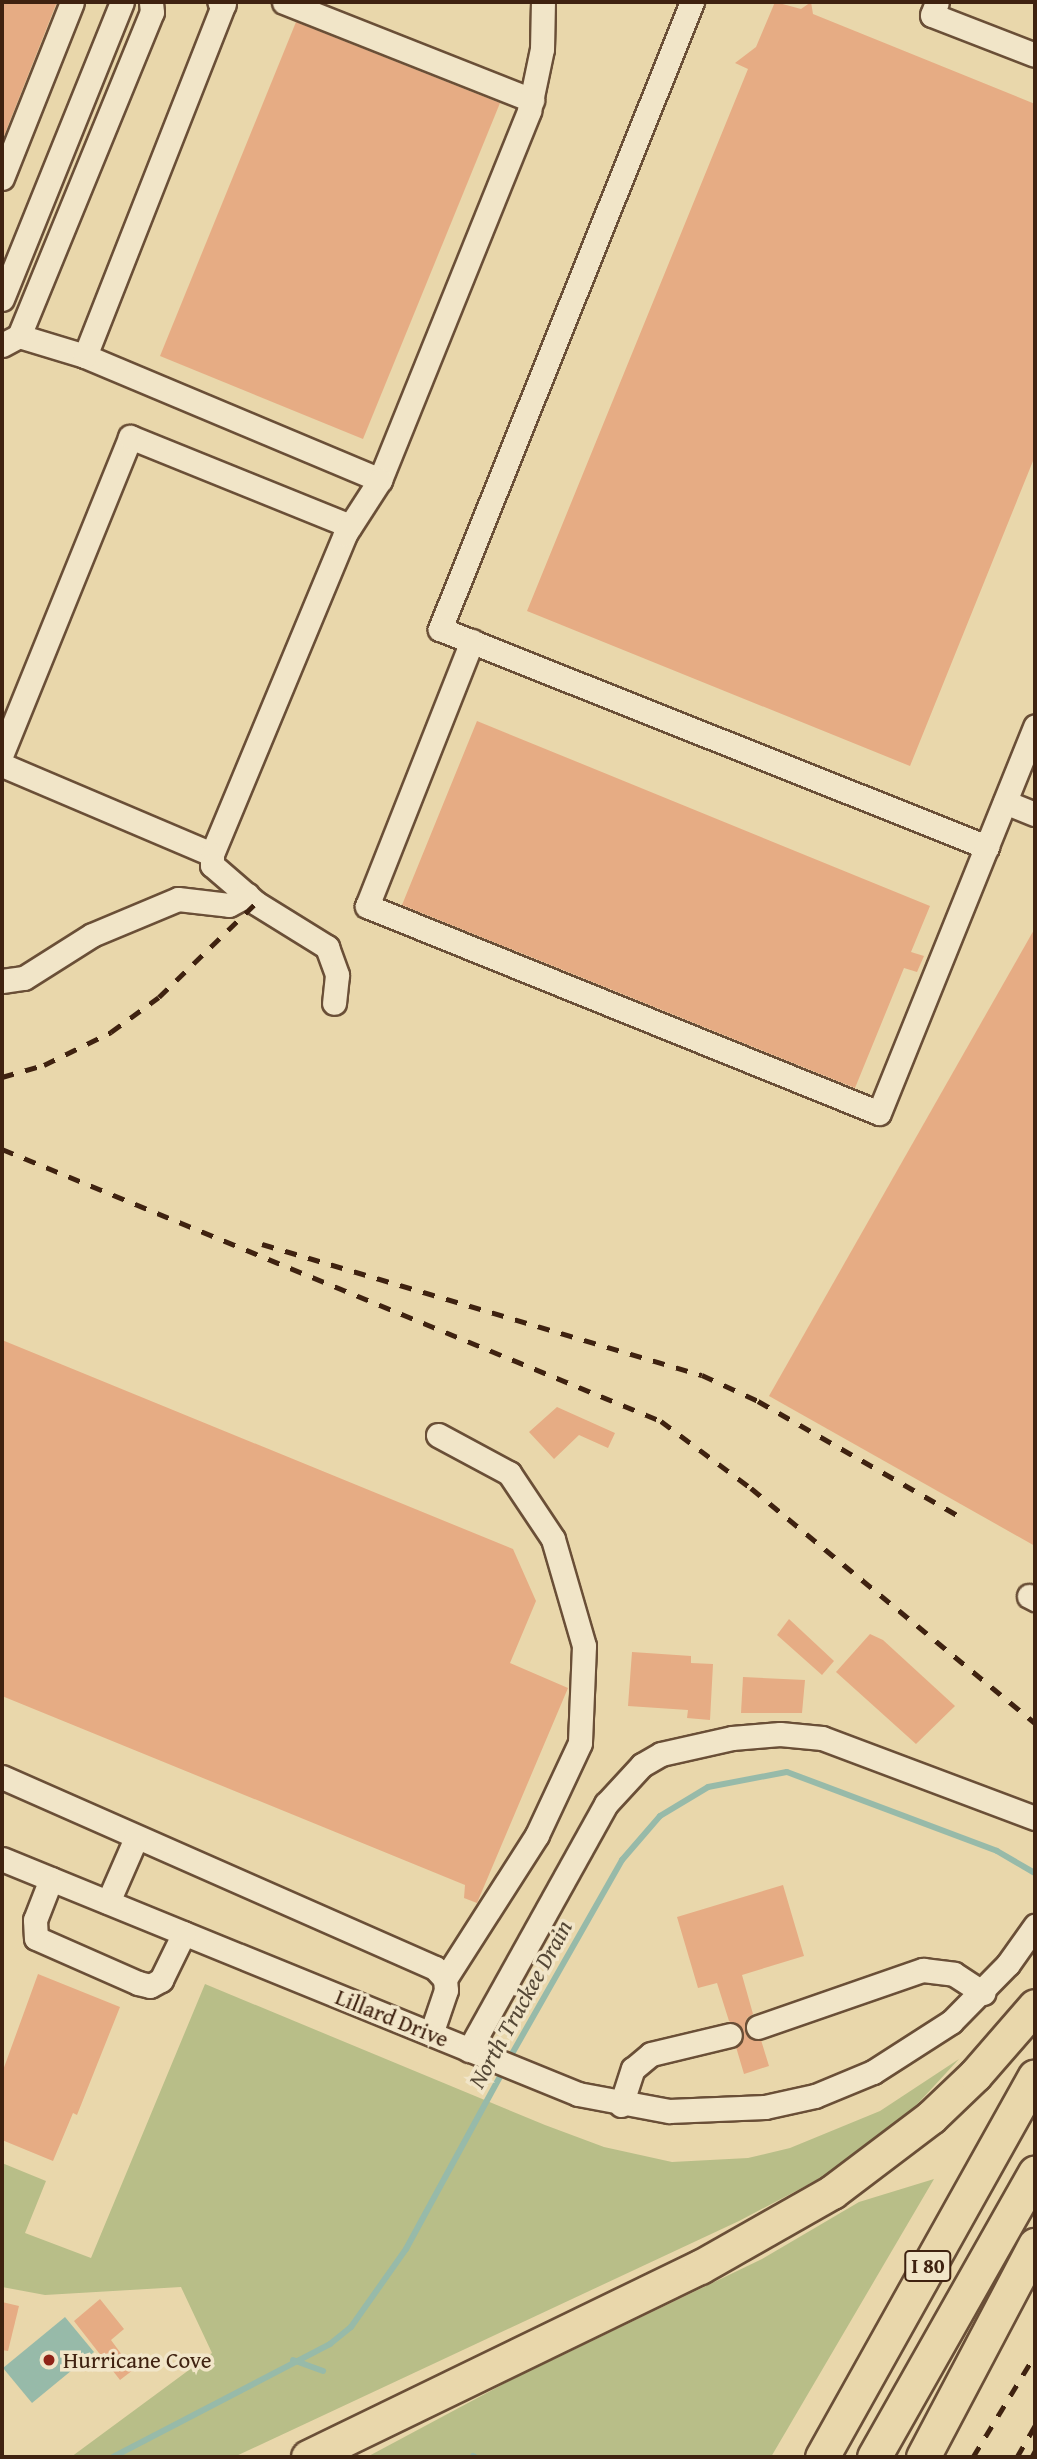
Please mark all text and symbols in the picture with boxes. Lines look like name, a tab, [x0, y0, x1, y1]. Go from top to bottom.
water label: North Truckee Drain	[462, 1915, 578, 2093]
street label: Lillard Drive	[331, 1983, 453, 2053]
road number: I 80	[904, 2248, 953, 2284]
place label: Hurricane Cove	[63, 2346, 211, 2374]
marker: Hurricane Cove	[41, 2352, 57, 2368]

